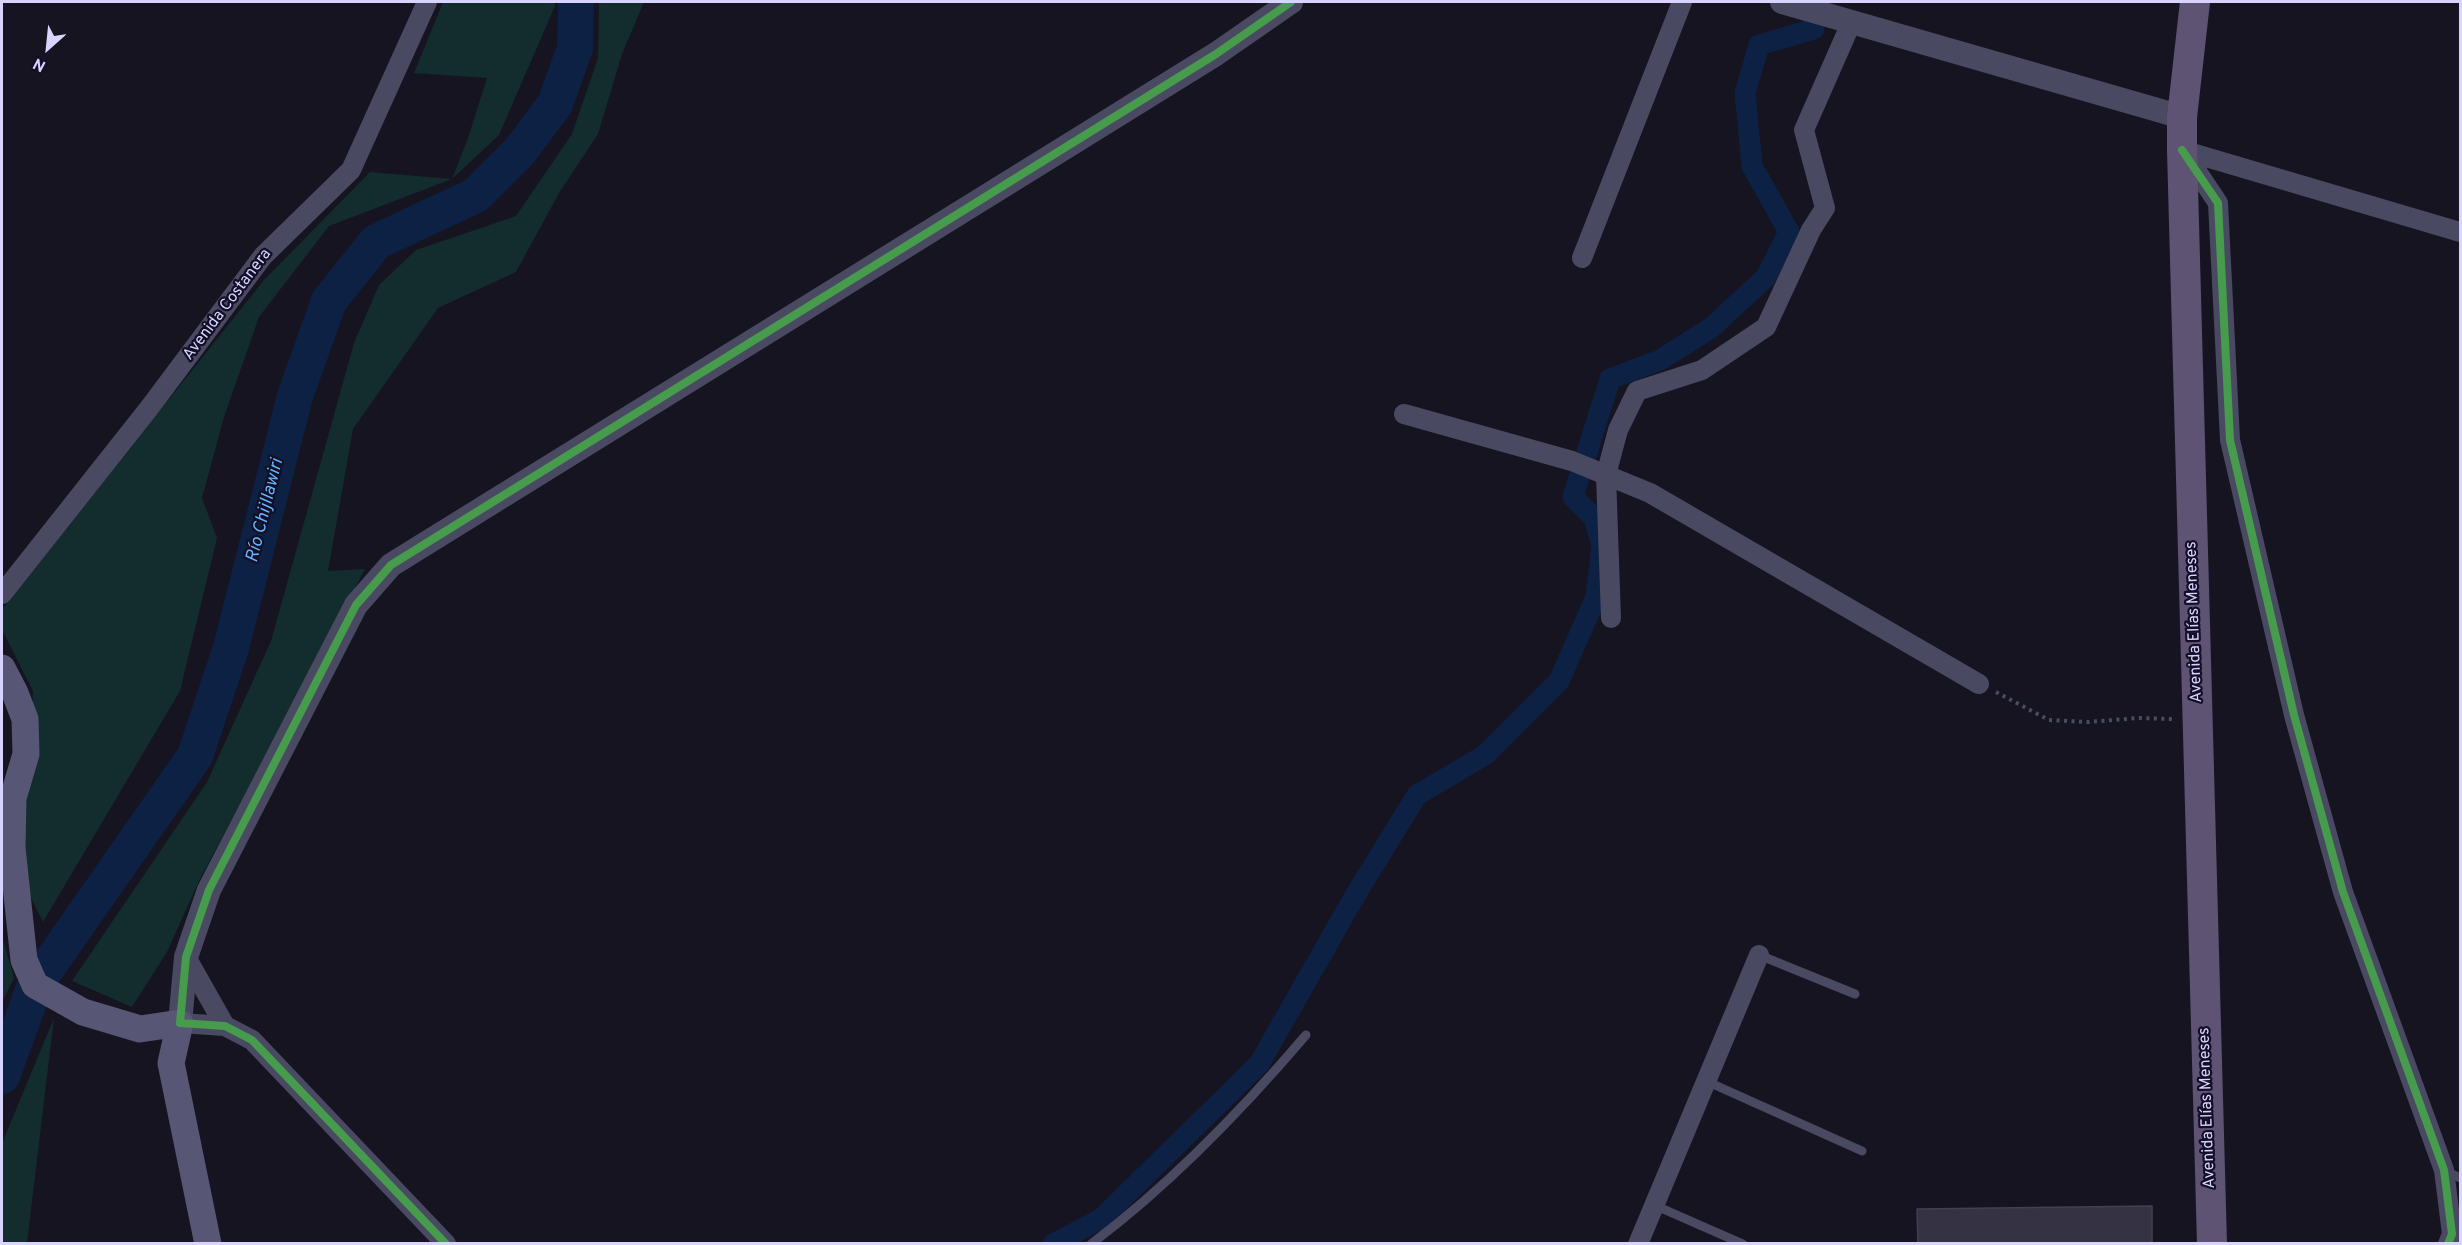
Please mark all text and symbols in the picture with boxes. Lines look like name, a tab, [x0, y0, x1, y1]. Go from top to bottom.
north arrow	[18, 18, 78, 78]
text: N	[30, 53, 49, 76]
street label: Avenida Costanera	[180, 245, 276, 365]
water label: Río Chijllawiri	[243, 457, 289, 565]
street label: Avenida Elías Meneses	[2183, 541, 2207, 703]
street label: Avenida Elías Meneses	[2196, 1027, 2220, 1189]

